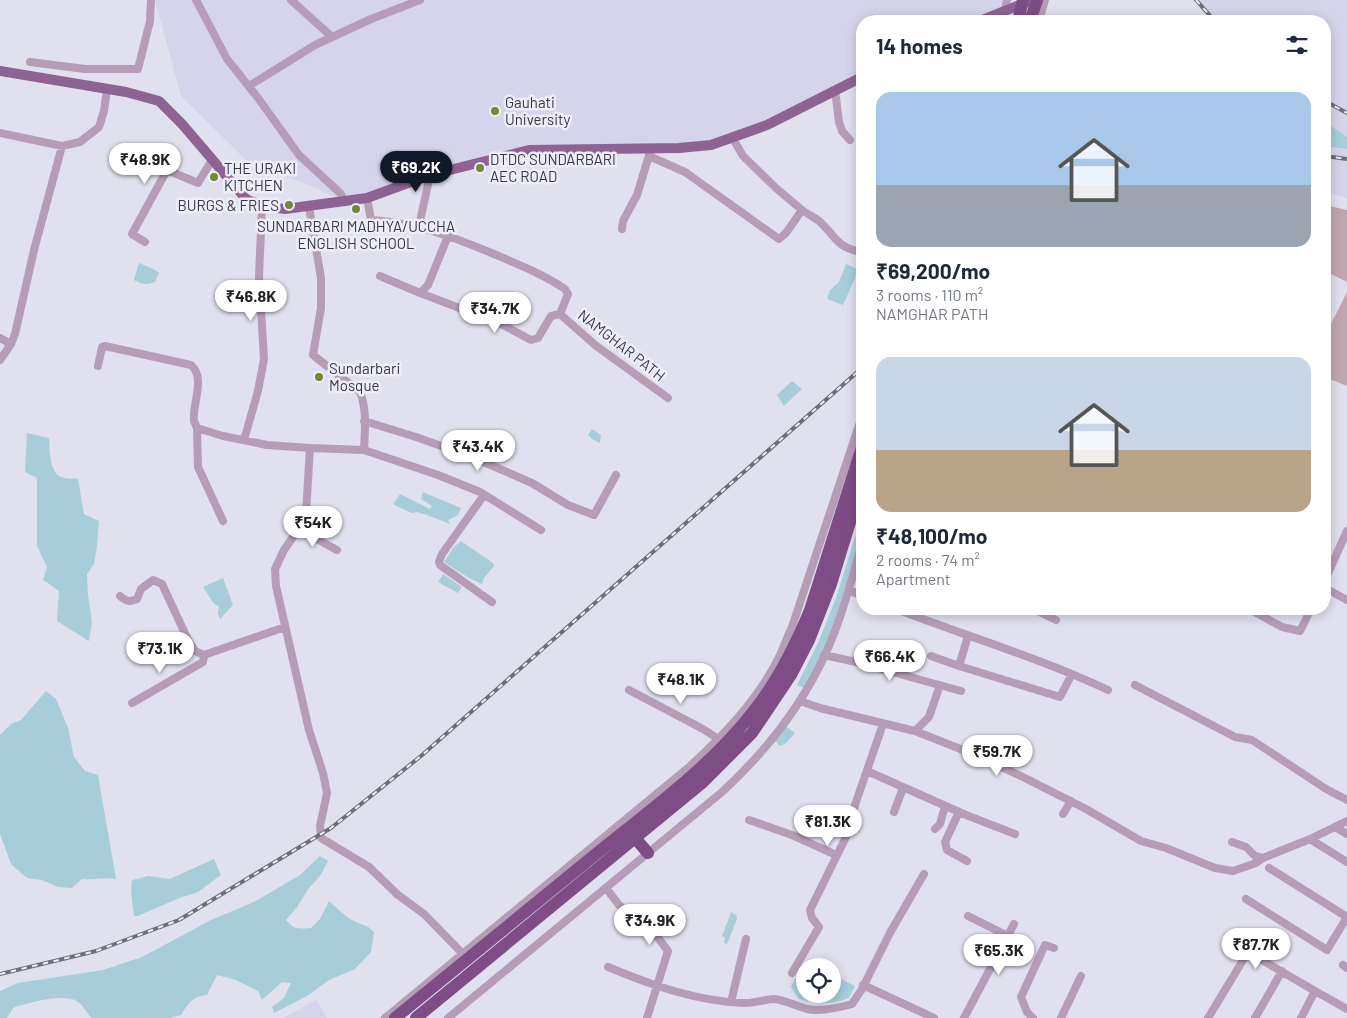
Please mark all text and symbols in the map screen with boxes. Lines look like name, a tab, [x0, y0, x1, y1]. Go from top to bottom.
icon: filters	[1283, 31, 1311, 59]
text: 14 homes	[876, 33, 963, 58]
place label: Gauhati University	[505, 93, 570, 128]
marker: Gauhati University	[489, 105, 501, 117]
icon: home	[1049, 125, 1139, 215]
pin: ₹48.9K	[104, 142, 186, 185]
text: ₹48.9K	[120, 149, 170, 168]
pin: ₹69.2K	[375, 150, 457, 193]
place label: DTDC SUNDARBARI AEC ROAD	[490, 150, 616, 185]
text: ₹69.2K	[391, 157, 441, 176]
place label: THE URAKI KITCHEN	[224, 159, 296, 194]
marker: DTDC SUNDARBARI AEC ROAD	[474, 162, 486, 174]
marker: THE URAKI KITCHEN	[208, 171, 220, 183]
place label: BURGS & FRIES	[177, 196, 279, 214]
marker: BURGS & FRIES	[283, 199, 295, 211]
marker: SUNDARBARI MADHYA/UCCHA ENGLISH SCHOOL	[350, 203, 362, 215]
place label: SUNDARBARI MADHYA/UCCHA ENGLISH SCHOOL	[257, 217, 455, 252]
text: ₹69,200/mo	[876, 258, 990, 283]
pin: ₹46.8K	[210, 280, 292, 322]
text: 3 rooms · 110 m²	[876, 285, 983, 304]
text: ₹46.8K	[226, 286, 276, 305]
pin: ₹34.7K	[454, 292, 536, 334]
text: ₹34.7K	[470, 298, 520, 317]
text: NAMGHAR PATH	[876, 304, 988, 323]
street label: NAMGHAR PATH	[575, 305, 669, 385]
place label: Sundarbari Mosque	[329, 359, 400, 394]
marker: Sundarbari Mosque	[313, 371, 325, 383]
icon: home	[1049, 390, 1139, 480]
pin: ₹43.4K	[437, 430, 519, 472]
text: ₹43.4K	[452, 436, 504, 455]
pin: ₹54K	[283, 506, 343, 548]
text: ₹54K	[294, 512, 332, 531]
text: ₹48,100/mo	[876, 523, 988, 548]
text: 2 rooms · 74 m²	[876, 550, 980, 569]
text: Apartment	[876, 569, 951, 588]
pin: ₹73.1K	[119, 632, 201, 674]
text: ₹73.1K	[137, 638, 183, 657]
pin: ₹66.4K	[849, 640, 931, 682]
text: ₹66.4K	[865, 646, 915, 665]
pin: ₹48.1K	[640, 662, 722, 705]
text: ₹48.1K	[657, 669, 705, 688]
pin: ₹59.7K	[956, 734, 1038, 777]
text: ₹59.7K	[973, 741, 1021, 760]
pin: ₹81.3K	[787, 804, 869, 847]
text: ₹81.3K	[805, 811, 851, 830]
pin: ₹34.9K	[609, 904, 691, 946]
text: ₹34.9K	[625, 910, 675, 929]
pin: ₹87.7K	[1215, 928, 1297, 970]
pin: ₹65.3K	[958, 934, 1040, 976]
text: ₹87.7K	[1233, 934, 1279, 953]
text: ₹65.3K	[974, 940, 1024, 959]
map controls	[796, 958, 841, 1003]
button: locate	[796, 958, 841, 1003]

